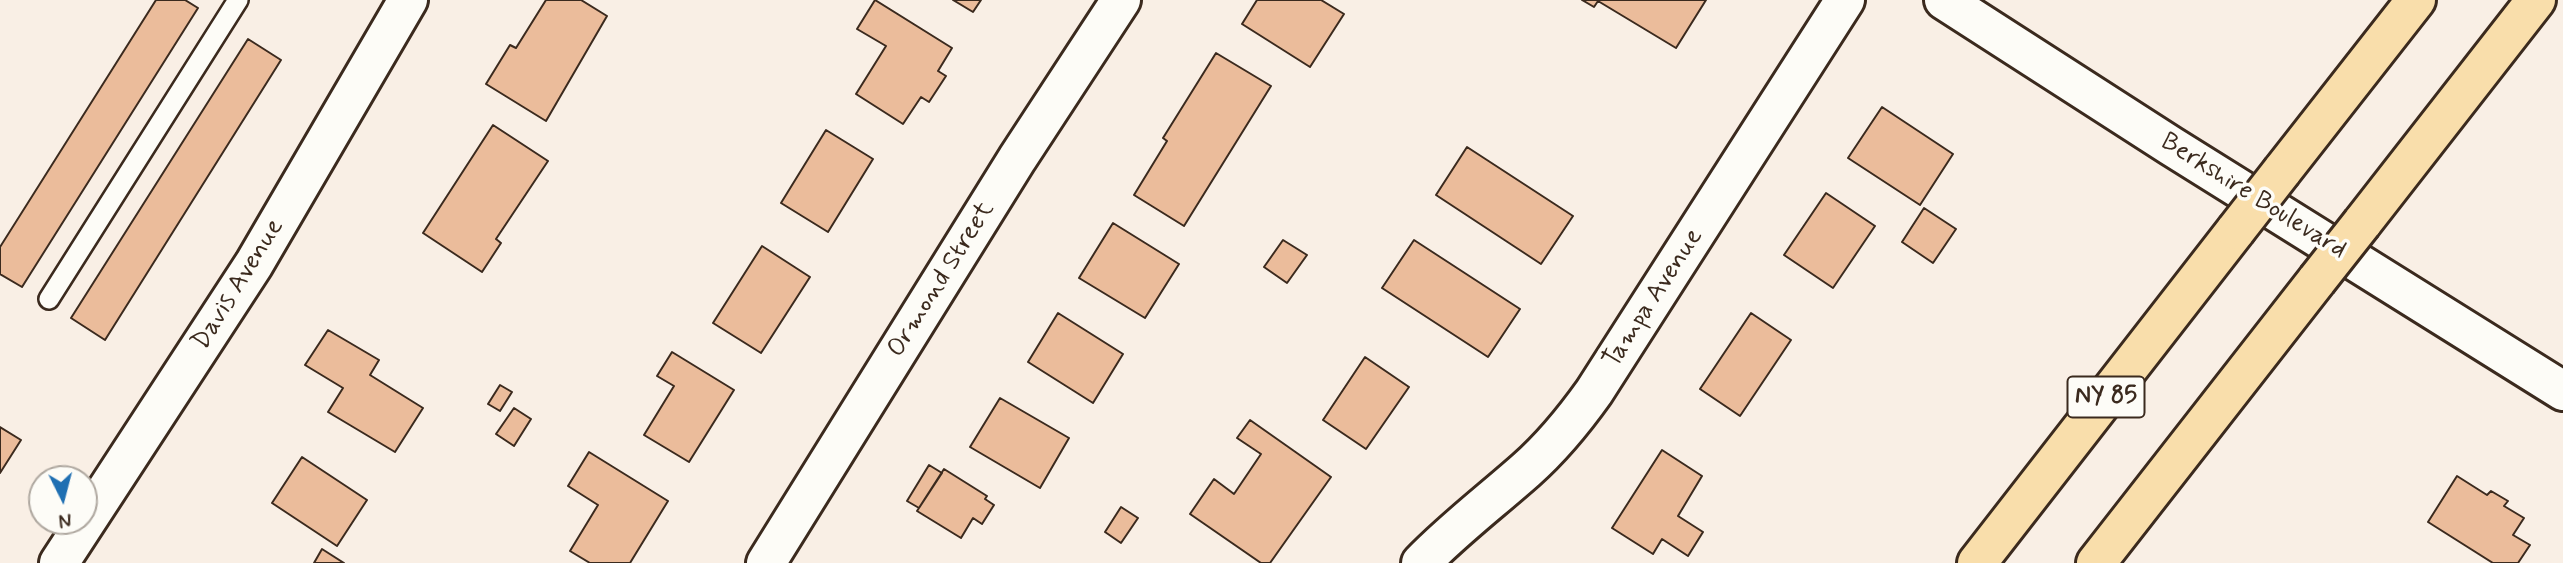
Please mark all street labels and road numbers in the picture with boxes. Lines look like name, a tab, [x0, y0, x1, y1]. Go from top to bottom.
street label: Berkshire Boulevard	[2154, 127, 2352, 267]
street label: Ormond Street	[882, 196, 1002, 364]
street label: Davis Avenue	[186, 214, 292, 356]
street label: Tampa Avenue	[1597, 223, 1711, 375]
road number: NY 85	[2068, 376, 2144, 418]

